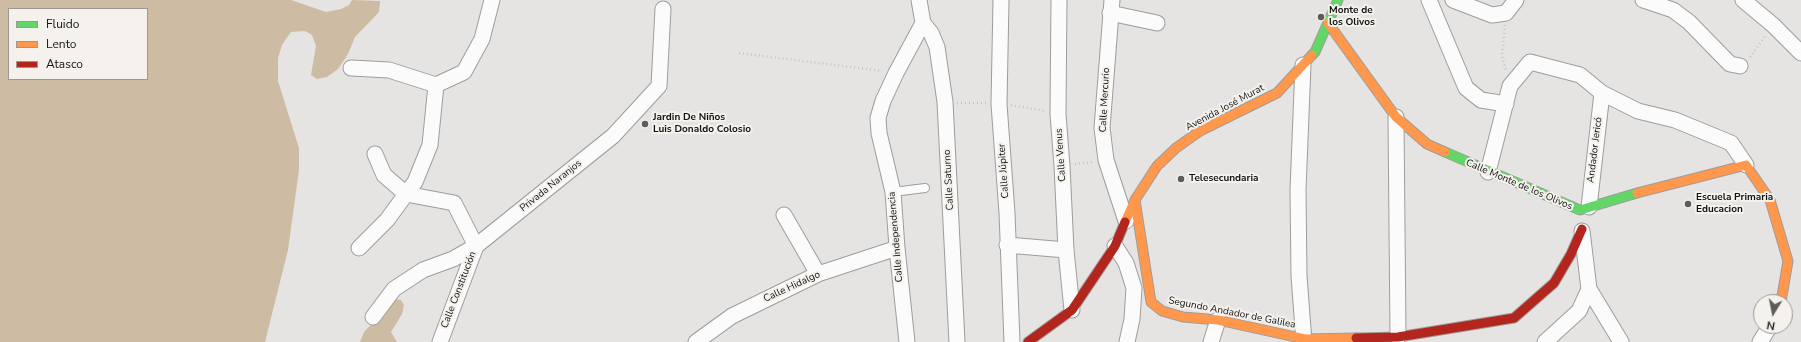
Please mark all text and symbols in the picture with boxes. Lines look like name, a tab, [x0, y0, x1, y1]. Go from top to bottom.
place label: Monte de los Olivos	[1329, 5, 1375, 28]
legend	[8, 8, 148, 80]
marker: Monte de los Olivos	[1316, 12, 1326, 22]
text: Fluido	[46, 16, 79, 32]
text: Lento	[46, 36, 76, 52]
text: Atasco	[46, 56, 83, 72]
street label: Calle Mercurio	[1097, 67, 1113, 133]
street label: Avenida José Murat	[1184, 82, 1266, 134]
place label: Jardin De Niños Luis Donaldo Colosio	[653, 112, 751, 136]
street label: Andador Jericó	[1585, 116, 1605, 184]
marker: Jardin De Niños Luis Donaldo Colosio	[640, 119, 650, 129]
street label: Calle Venus	[1053, 128, 1069, 182]
street label: Calle Júpiter	[996, 143, 1012, 199]
street label: Calle Saturno	[941, 149, 957, 211]
street label: Privada Naranjos	[518, 157, 584, 215]
street label: Calle Monte de los Olivos	[1464, 157, 1574, 213]
place label: Telesecundaria	[1189, 173, 1258, 185]
marker: Telesecundaria	[1176, 174, 1186, 184]
street label: Calle Independencia	[886, 191, 906, 283]
place label: Escuela Primaria Educacion	[1696, 192, 1773, 216]
marker: Escuela Primaria Educacion	[1683, 199, 1693, 209]
street label: Calle Constitución	[439, 250, 479, 330]
street label: Calle Hidalgo	[762, 269, 822, 305]
north arrow	[1753, 294, 1793, 334]
street label: Segundo Andador de Galilea	[1167, 295, 1297, 331]
text: N	[1766, 317, 1776, 333]

